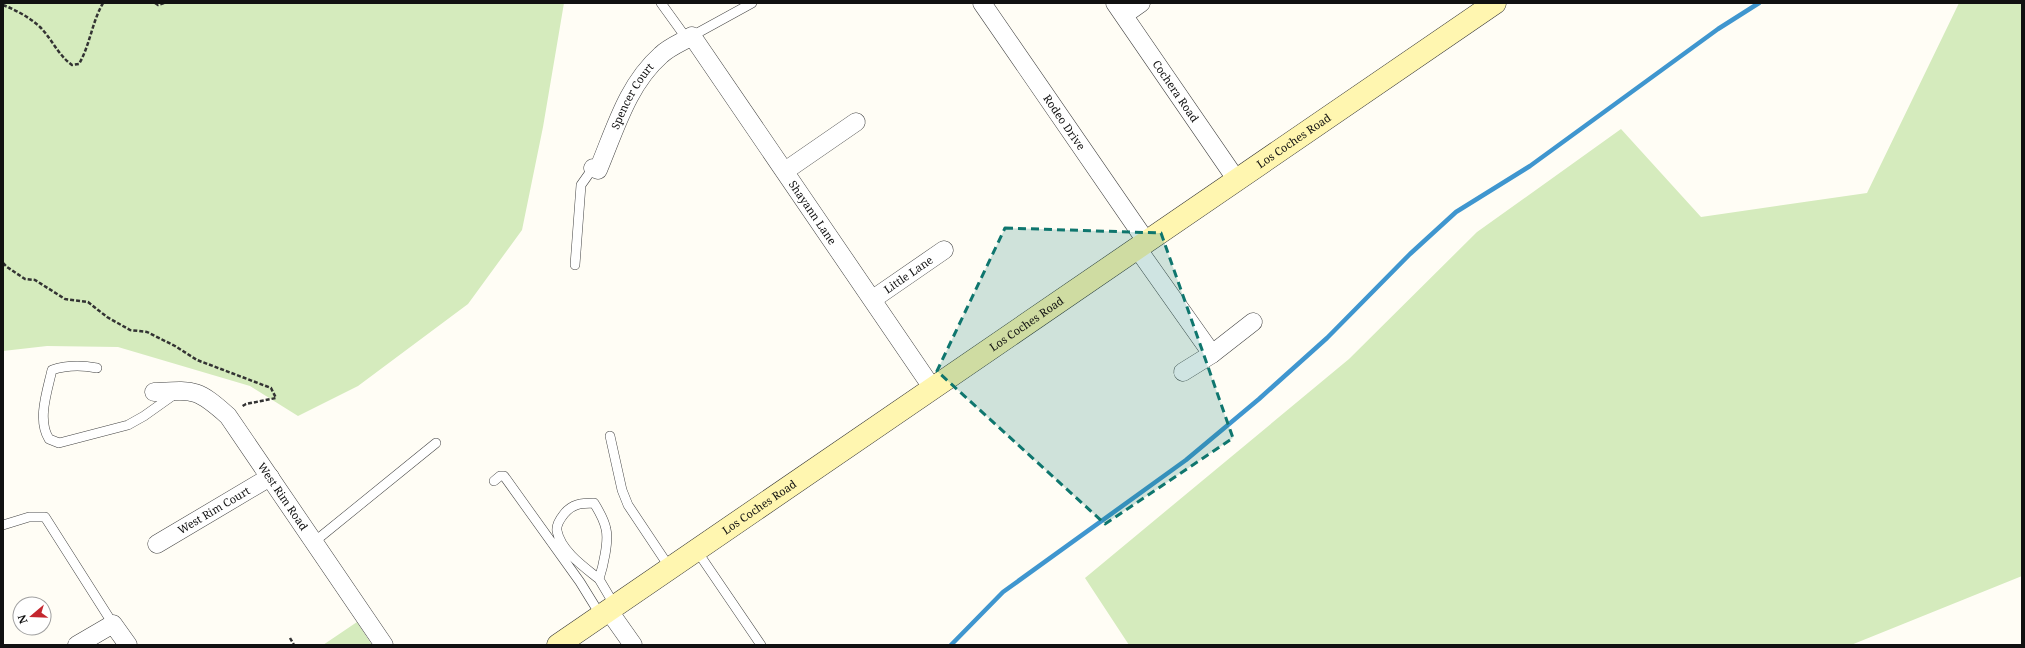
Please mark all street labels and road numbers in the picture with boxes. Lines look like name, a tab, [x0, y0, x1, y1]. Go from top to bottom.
street label: Cochera Road	[1149, 57, 1203, 125]
street label: Spencer Court	[607, 59, 657, 131]
street label: Rodeo Drive	[1040, 91, 1089, 153]
street label: Los Coches Road	[1253, 110, 1334, 171]
street label: Shayann Lane	[786, 177, 840, 247]
street label: Little Lane	[881, 252, 936, 296]
street label: Los Coches Road	[986, 293, 1067, 354]
street label: West Rim Road	[255, 459, 312, 533]
street label: Los Coches Road	[719, 476, 799, 537]
street label: West Rim Court	[175, 483, 253, 537]

